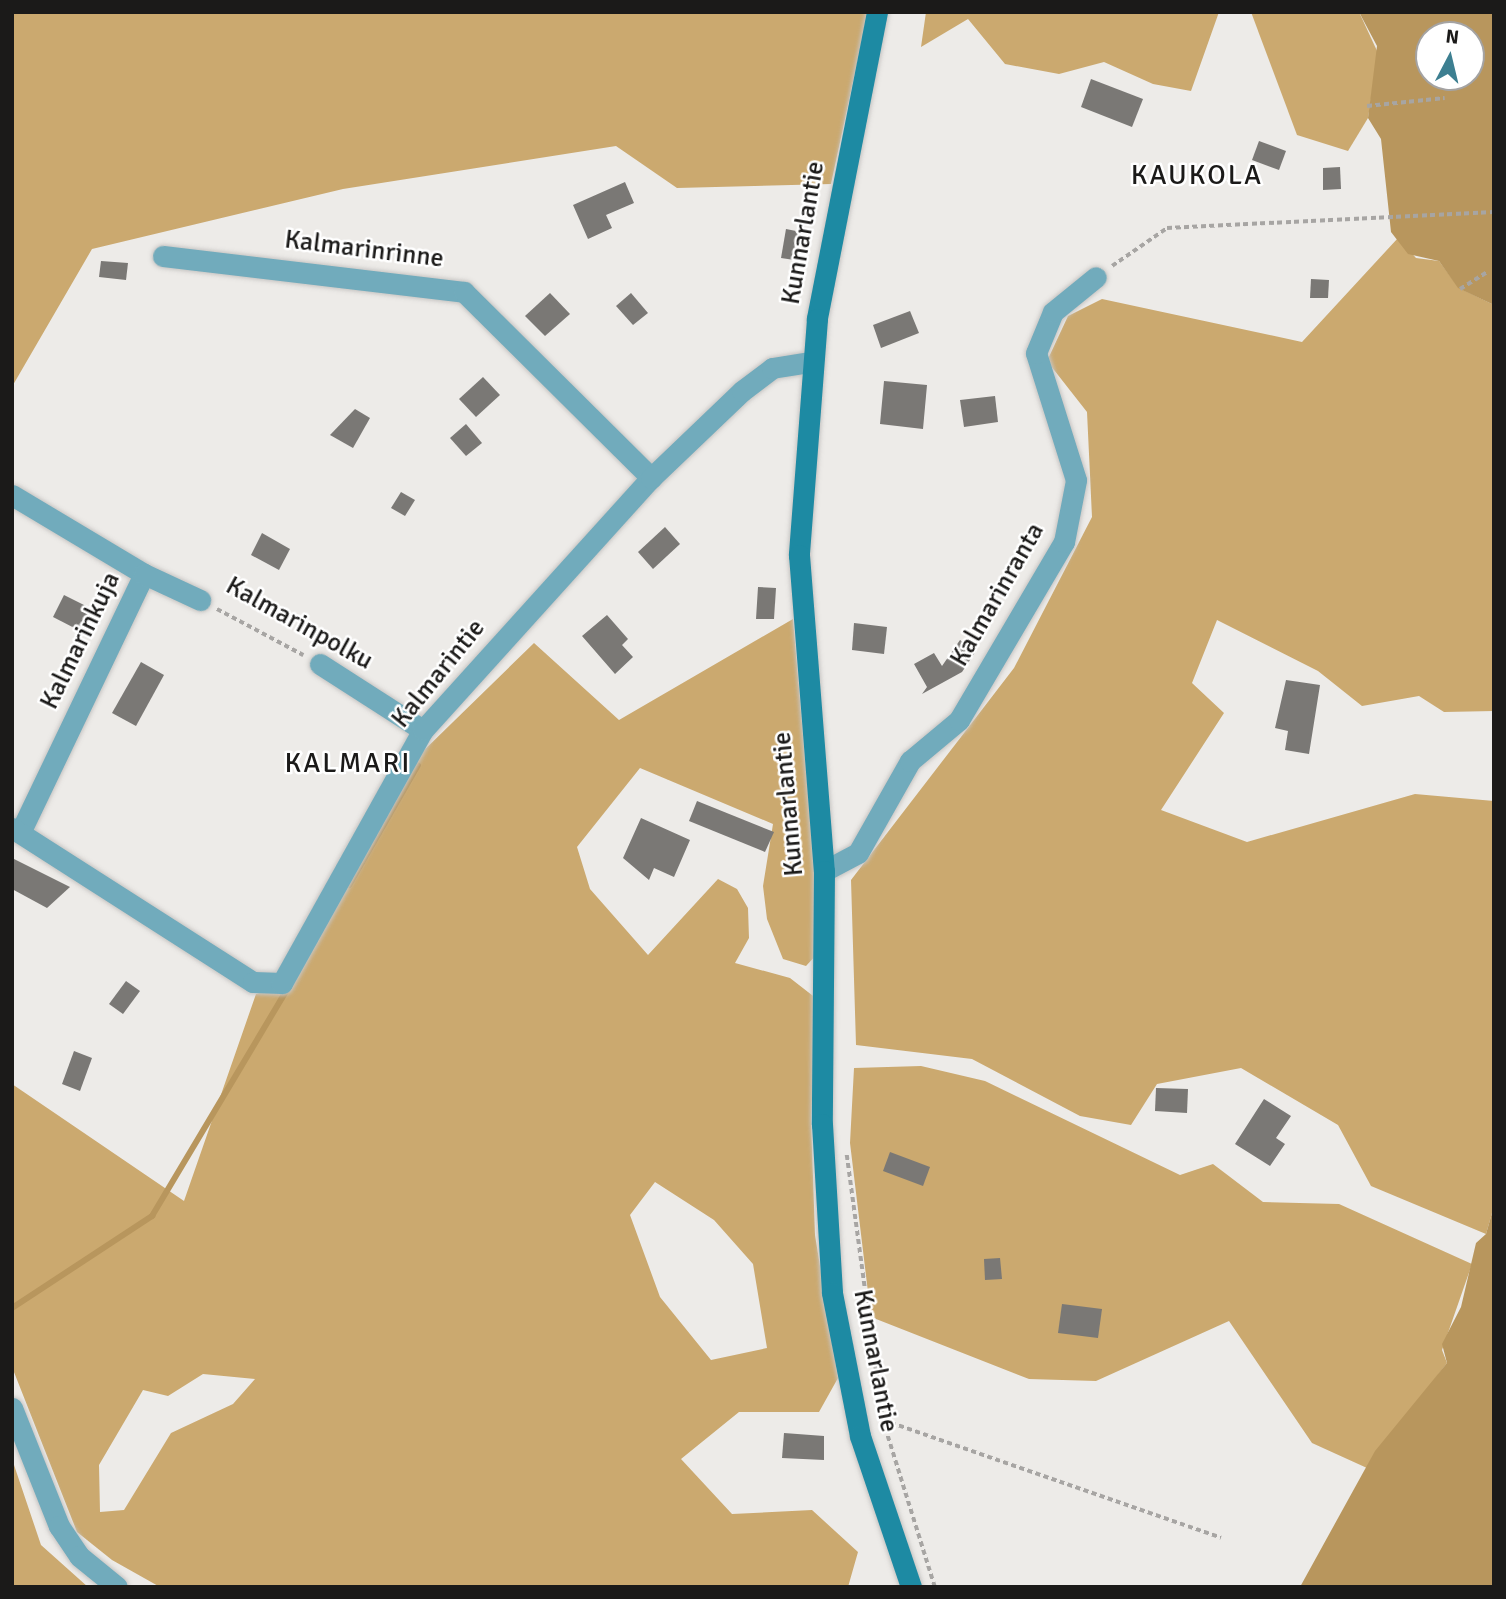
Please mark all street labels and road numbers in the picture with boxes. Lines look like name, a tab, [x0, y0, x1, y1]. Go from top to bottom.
street label: Kunnarlantie	[776, 159, 832, 307]
street label: Kalmarinrinne	[283, 225, 445, 275]
street label: Kalmarinranta	[944, 518, 1052, 672]
street label: Kalmarinkuja	[34, 567, 128, 715]
street label: Kalmarinpolku	[220, 571, 378, 677]
street label: Kalmarintie	[386, 613, 492, 735]
street label: Kunnarlantie	[767, 731, 811, 877]
street label: Kunnarlantie	[846, 1287, 904, 1435]

